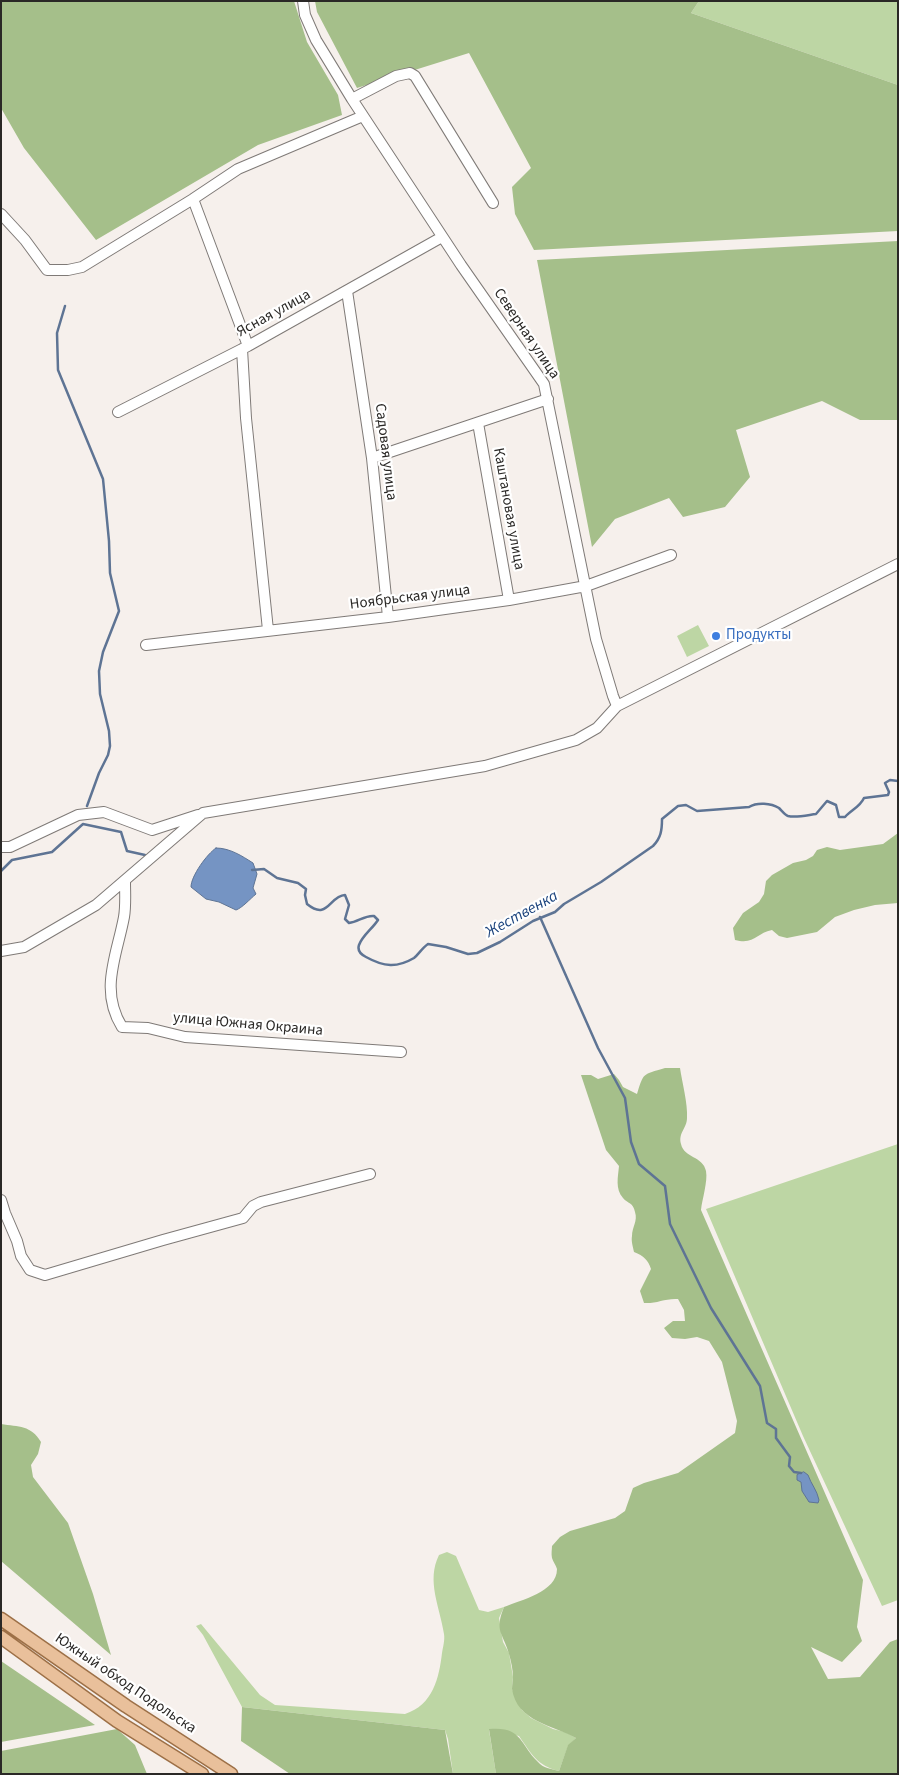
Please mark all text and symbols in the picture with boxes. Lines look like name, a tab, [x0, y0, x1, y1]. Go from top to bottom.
street label: Северная улица	[489, 285, 563, 383]
street label: Ясная улица	[234, 286, 314, 342]
street label: Садовая улица	[370, 403, 400, 501]
street label: Каштановая улица	[488, 447, 528, 571]
street label: Ноябрьская улица	[349, 582, 471, 614]
place label: Продукты	[726, 627, 791, 645]
marker: Продукты	[710, 630, 722, 642]
water label: Жественка	[482, 887, 562, 943]
street label: улица Южная Окраина	[172, 1009, 324, 1041]
street label: Южный обход Подольска	[51, 1630, 199, 1738]

